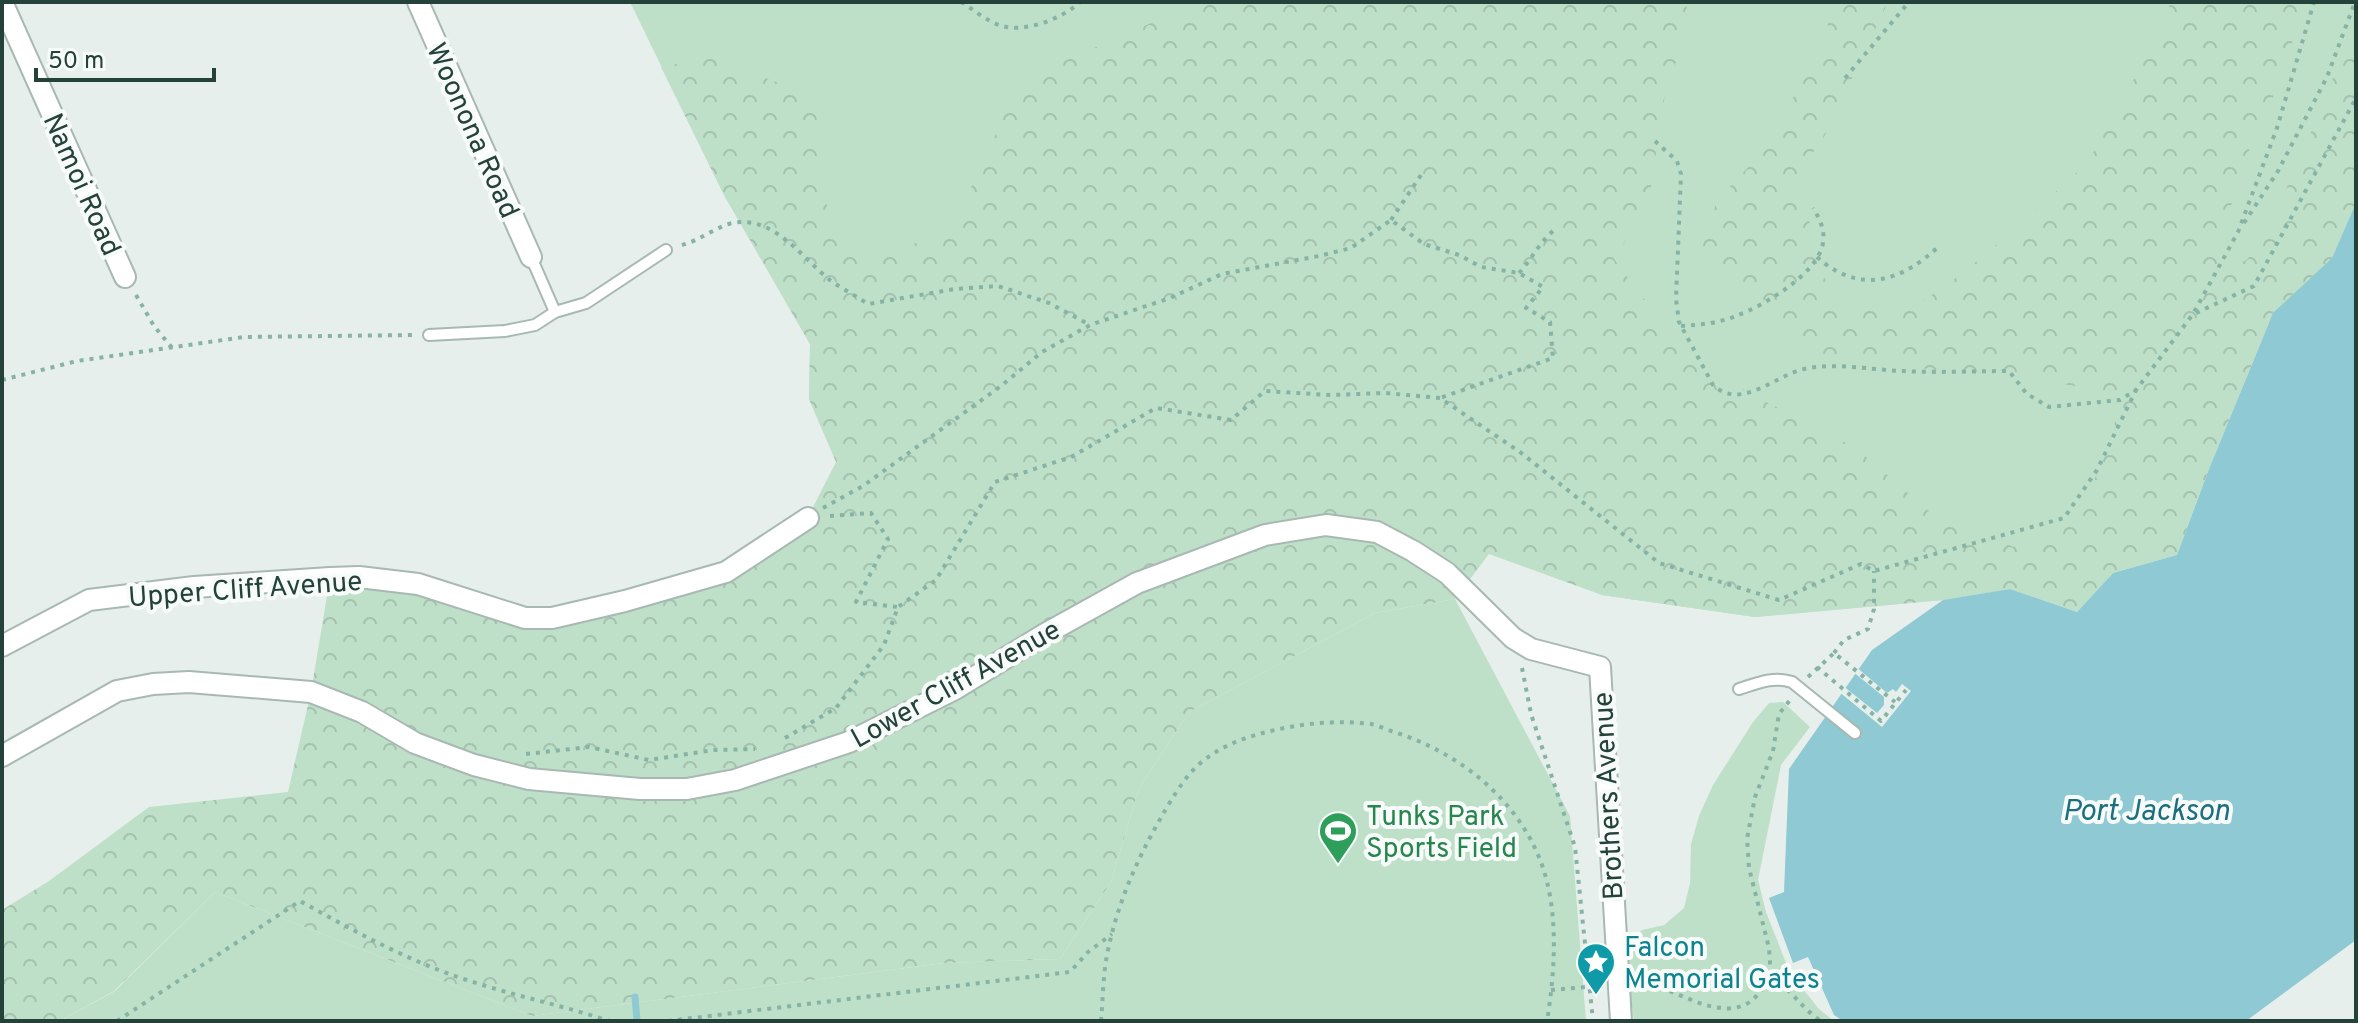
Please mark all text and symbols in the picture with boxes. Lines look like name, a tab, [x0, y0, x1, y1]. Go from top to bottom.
scale bar	[36, 32, 214, 82]
street label: Woonona Road	[417, 38, 526, 225]
text: 50 m	[48, 47, 104, 77]
street label: Namoi Road	[33, 108, 128, 262]
street label: Upper Cliff Avenue	[127, 565, 363, 617]
street label: Lower Cliff Avenue	[845, 613, 1068, 758]
street label: Brothers Avenue	[1587, 691, 1633, 901]
water label: Port Jackson	[2062, 794, 2230, 831]
place label: Tunks Park Sports Field	[1366, 800, 1517, 868]
sports icon: Tunks Park Sports Field	[1317, 810, 1359, 865]
place label: Falcon Memorial Gates	[1624, 931, 1820, 999]
place icon: Falcon Memorial Gates	[1575, 941, 1617, 996]

